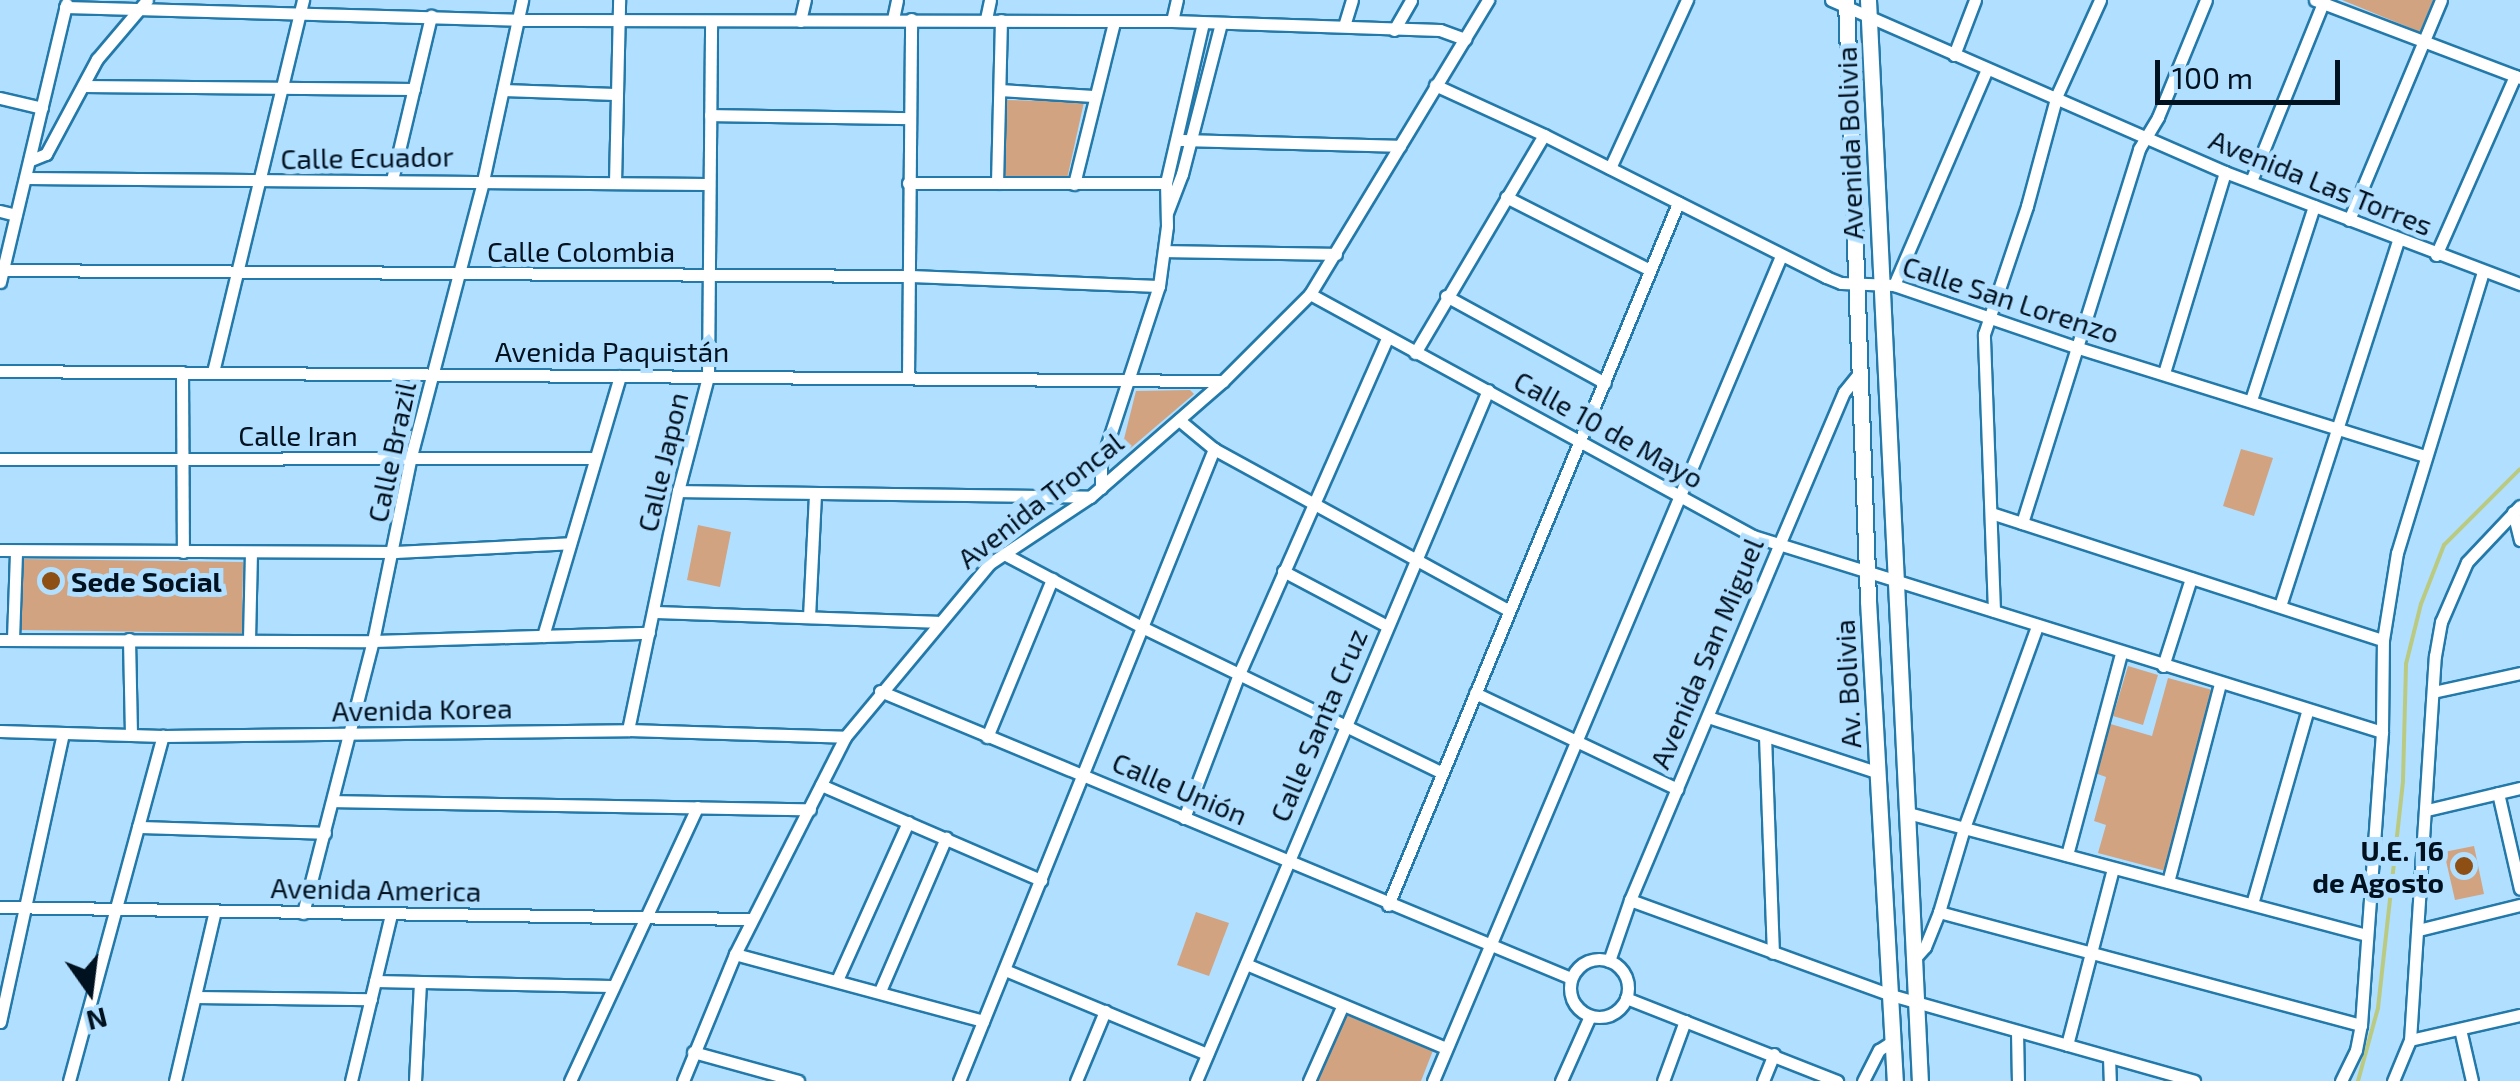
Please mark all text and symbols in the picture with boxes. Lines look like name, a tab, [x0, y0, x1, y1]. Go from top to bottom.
scale bar	[2160, 40, 2345, 102]
street label: Avenida Bolivia	[1829, 46, 1869, 240]
text: 100 m	[2172, 59, 2253, 95]
street label: Avenida Las Torres	[2204, 122, 2438, 242]
street label: Calle Ecuador	[280, 139, 454, 175]
street label: Calle Colombia	[487, 234, 675, 268]
street label: Calle San Lorenzo	[1899, 248, 2123, 350]
street label: Avenida Paquistán	[495, 334, 729, 368]
street label: Calle 10 de Mayo	[1508, 363, 1710, 495]
street label: Calle Brazil	[360, 379, 422, 525]
street label: Calle Japon	[630, 389, 694, 535]
street label: Calle Iran	[238, 418, 358, 452]
street label: Avenida Troncal	[950, 425, 1130, 575]
street label: Avenida San Miguel	[1642, 533, 1770, 773]
place label: Sede Social	[71, 564, 222, 598]
marker: Sede Social	[40, 570, 62, 592]
street label: Av. Bolivia	[1827, 619, 1867, 749]
street label: Calle Santa Cruz	[1262, 623, 1374, 827]
street label: Avenida Korea	[331, 691, 513, 727]
street label: Calle Unión	[1107, 745, 1253, 831]
place label: U.E. 16 de Agosto	[2312, 833, 2444, 899]
marker: U.E. 16 de Agosto	[2453, 855, 2475, 877]
street label: Avenida America	[270, 870, 482, 908]
north arrow	[40, 941, 140, 1041]
text: N	[83, 1001, 111, 1039]

